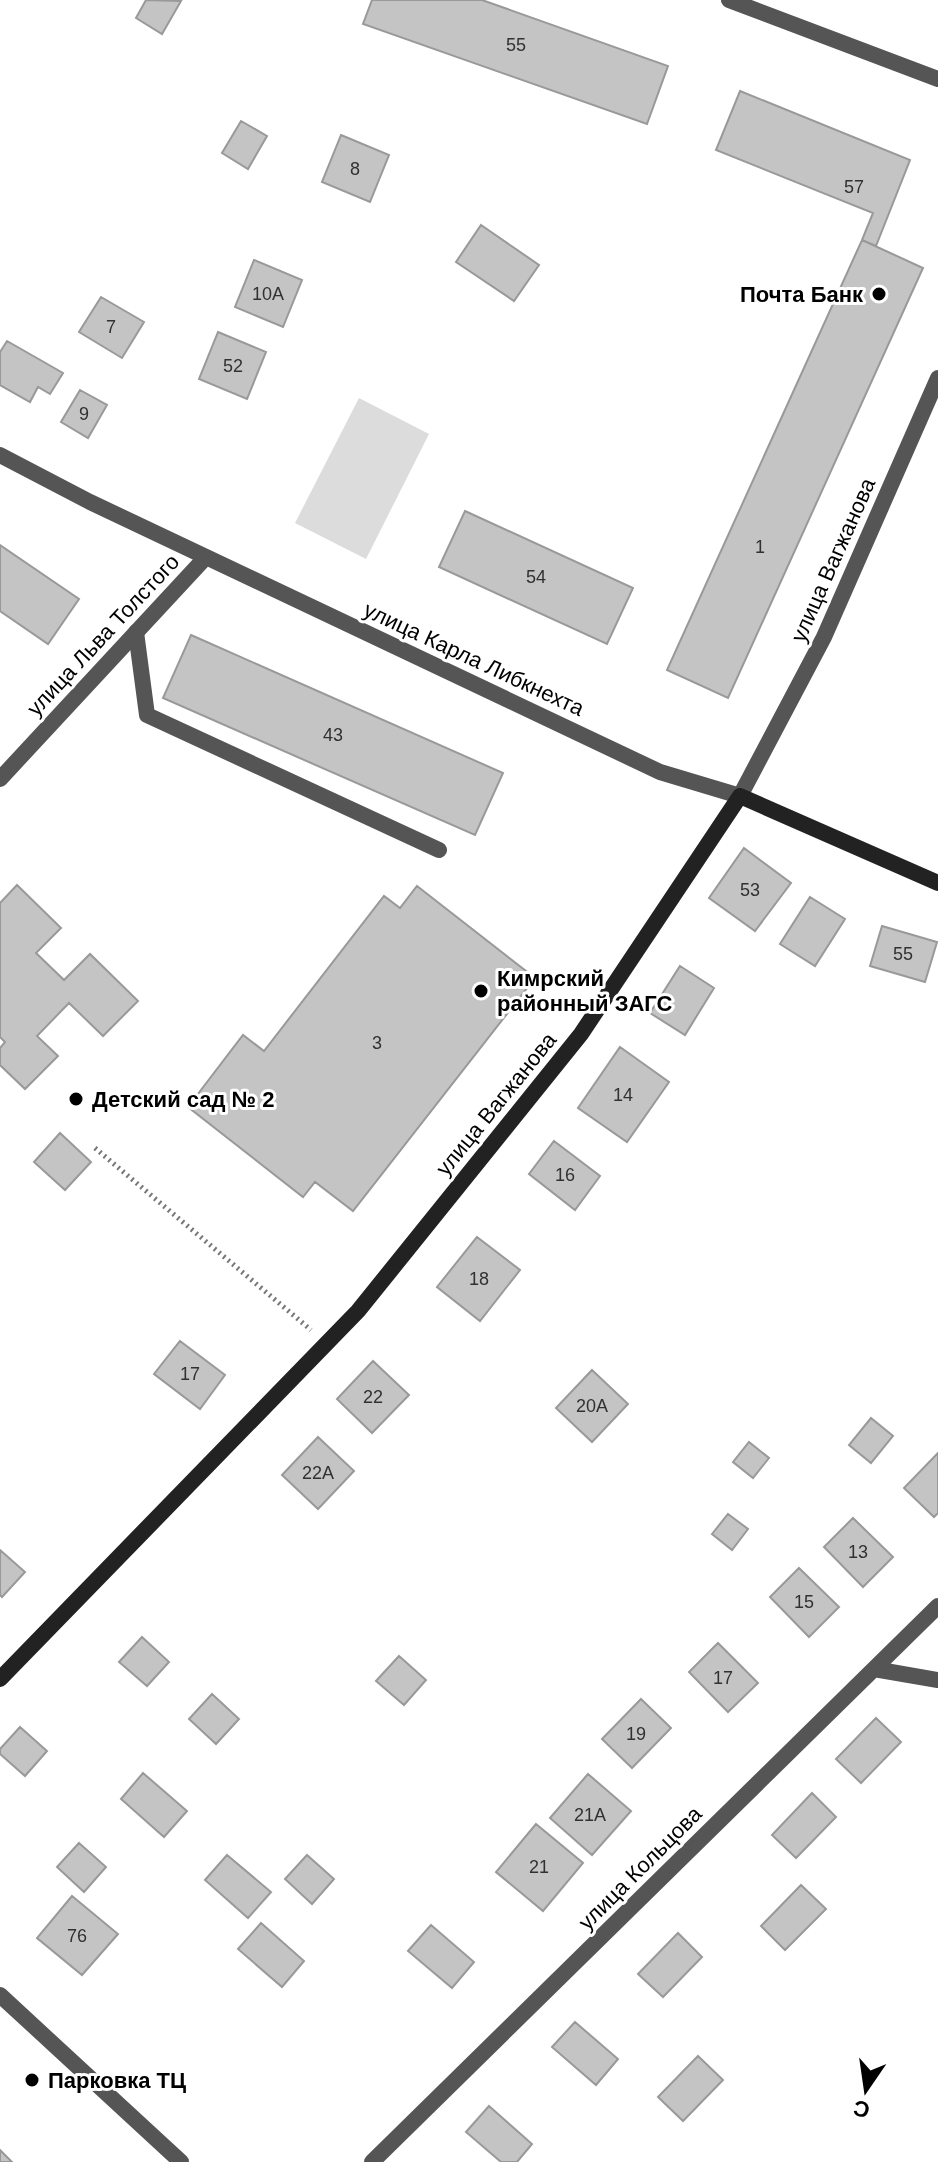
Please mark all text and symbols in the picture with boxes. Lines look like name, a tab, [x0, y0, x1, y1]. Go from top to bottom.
house number: 55	[506, 35, 526, 55]
house number: 8	[350, 159, 360, 179]
house number: 57	[844, 177, 864, 197]
place label: Почта Банк	[740, 282, 864, 307]
house number: 10А	[252, 284, 284, 304]
marker: Почта Банк	[870, 285, 888, 303]
house number: 7	[106, 317, 116, 337]
house number: 52	[223, 356, 243, 376]
house number: 9	[79, 404, 89, 424]
street label: улица Вагжанова	[786, 474, 881, 646]
house number: 1	[755, 537, 765, 557]
street label: улица Льва Толстого	[22, 549, 184, 721]
house number: 54	[526, 567, 546, 587]
street label: улица Карла Либкнехта	[360, 597, 589, 721]
house number: 43	[323, 725, 343, 745]
house number: 53	[740, 880, 760, 900]
house number: 55	[893, 944, 913, 964]
place label: Кимрский районный ЗАГС	[497, 966, 672, 1016]
marker: Кимрский районный ЗАГС	[472, 982, 490, 1000]
street label: улица Вагжанова	[431, 1027, 562, 1180]
house number: 3	[372, 1033, 382, 1053]
house number: 14	[613, 1085, 633, 1105]
place label: Детский сад № 2	[92, 1087, 274, 1112]
marker: Детский сад № 2	[67, 1090, 85, 1108]
house number: 16	[555, 1165, 575, 1185]
house number: 18	[469, 1269, 489, 1289]
house number: 17	[180, 1364, 200, 1384]
house number: 22	[363, 1387, 383, 1407]
house number: 20А	[576, 1396, 608, 1416]
house number: 22А	[302, 1463, 334, 1483]
house number: 13	[848, 1542, 868, 1562]
house number: 15	[794, 1592, 814, 1612]
house number: 17	[713, 1668, 733, 1688]
house number: 19	[626, 1724, 646, 1744]
street label: улица Кольцова	[573, 1801, 707, 1935]
house number: 21А	[574, 1805, 606, 1825]
house number: 21	[529, 1857, 549, 1877]
house number: 76	[67, 1926, 87, 1946]
north arrow	[826, 2050, 906, 2130]
place label: Парковка ТЦ	[48, 2068, 186, 2093]
marker: Парковка ТЦ	[23, 2071, 41, 2089]
text: С	[851, 2095, 872, 2123]

